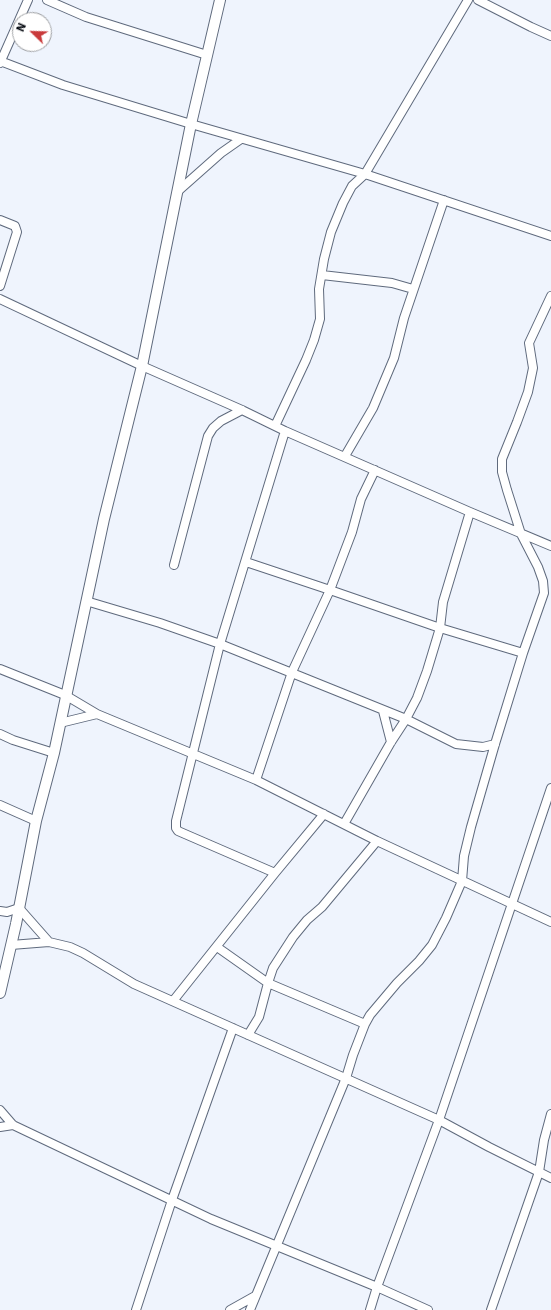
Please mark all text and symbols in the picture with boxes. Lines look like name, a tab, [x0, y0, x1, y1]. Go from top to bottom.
north arrow	[12, 12, 52, 52]
text: N	[14, 21, 29, 34]

